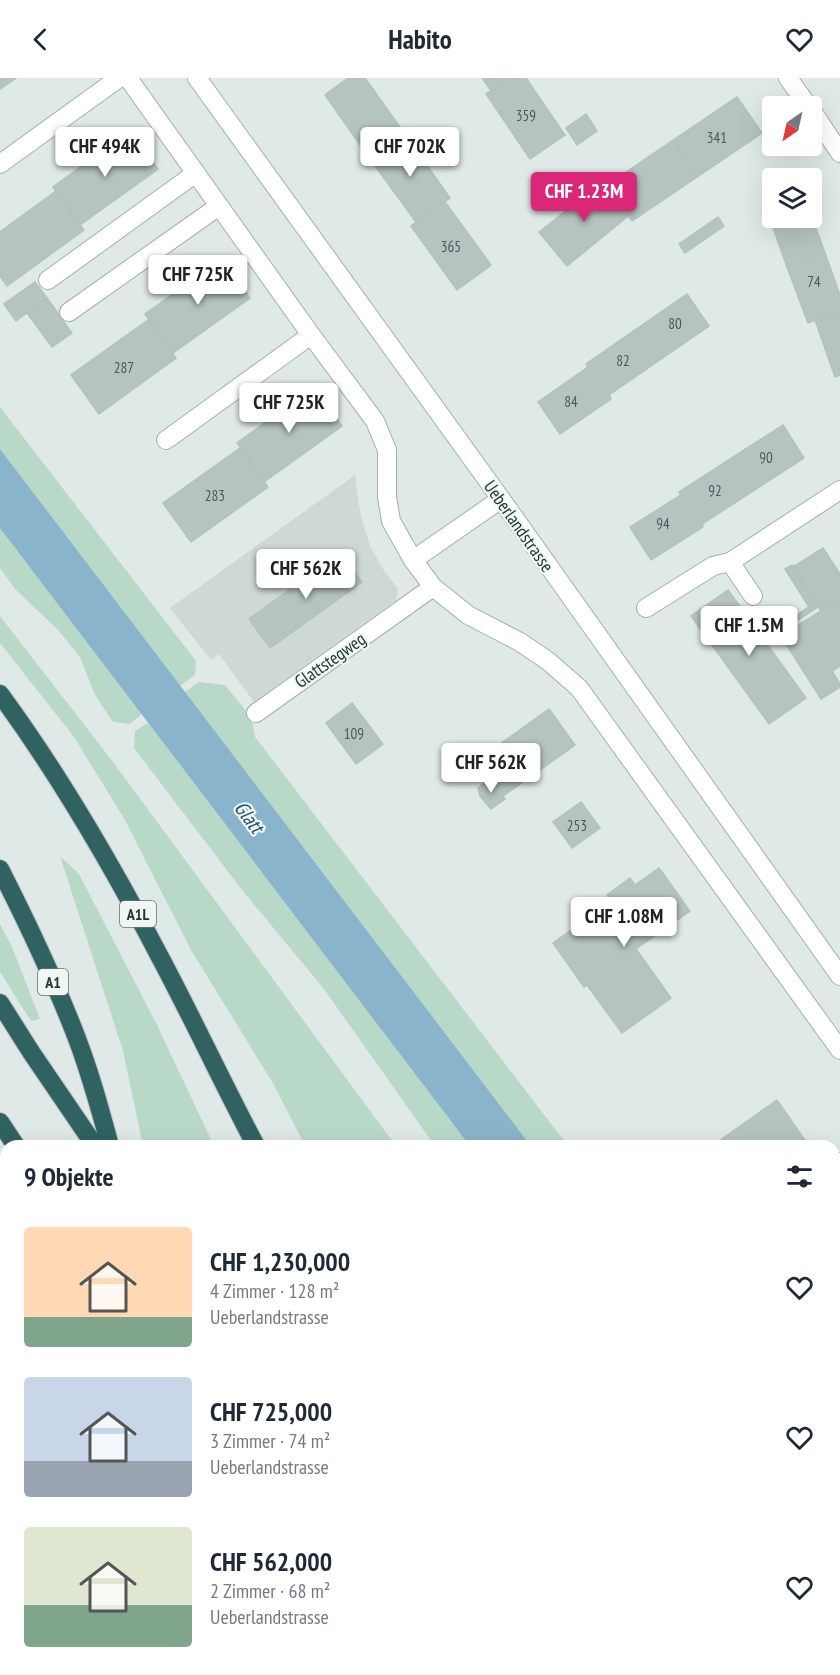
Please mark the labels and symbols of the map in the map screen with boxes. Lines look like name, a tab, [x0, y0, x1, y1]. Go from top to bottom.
north arrow	[762, 96, 822, 156]
house number: 359	[516, 106, 536, 125]
pin: CHF 494K	[43, 127, 167, 178]
pin: CHF 702K	[348, 127, 472, 178]
house number: 341	[707, 128, 727, 147]
pin: CHF 1.23M	[515, 172, 653, 223]
house number: 365	[441, 237, 461, 256]
pin: CHF 725K	[136, 255, 260, 306]
house number: 74	[807, 272, 821, 291]
house number: 80	[668, 314, 682, 333]
house number: 82	[616, 351, 630, 370]
house number: 287	[114, 358, 134, 377]
pin: CHF 725K	[227, 383, 351, 434]
house number: 84	[564, 392, 578, 411]
house number: 90	[759, 448, 773, 467]
street label: Ueberlandstrasse	[479, 476, 559, 576]
house number: 92	[708, 481, 722, 500]
house number: 283	[205, 486, 225, 505]
house number: 94	[656, 514, 670, 533]
pin: CHF 562K	[244, 549, 368, 600]
pin: CHF 1.5M	[687, 606, 811, 657]
street label: Glattstegweg	[290, 627, 370, 693]
house number: 109	[344, 724, 364, 743]
pin: CHF 562K	[429, 743, 553, 794]
water label: Glatt	[229, 796, 271, 840]
house number: 253	[567, 816, 587, 835]
pin: CHF 1.08M	[555, 897, 693, 948]
road number: A1L	[120, 901, 156, 927]
road number: A1	[38, 969, 68, 995]

